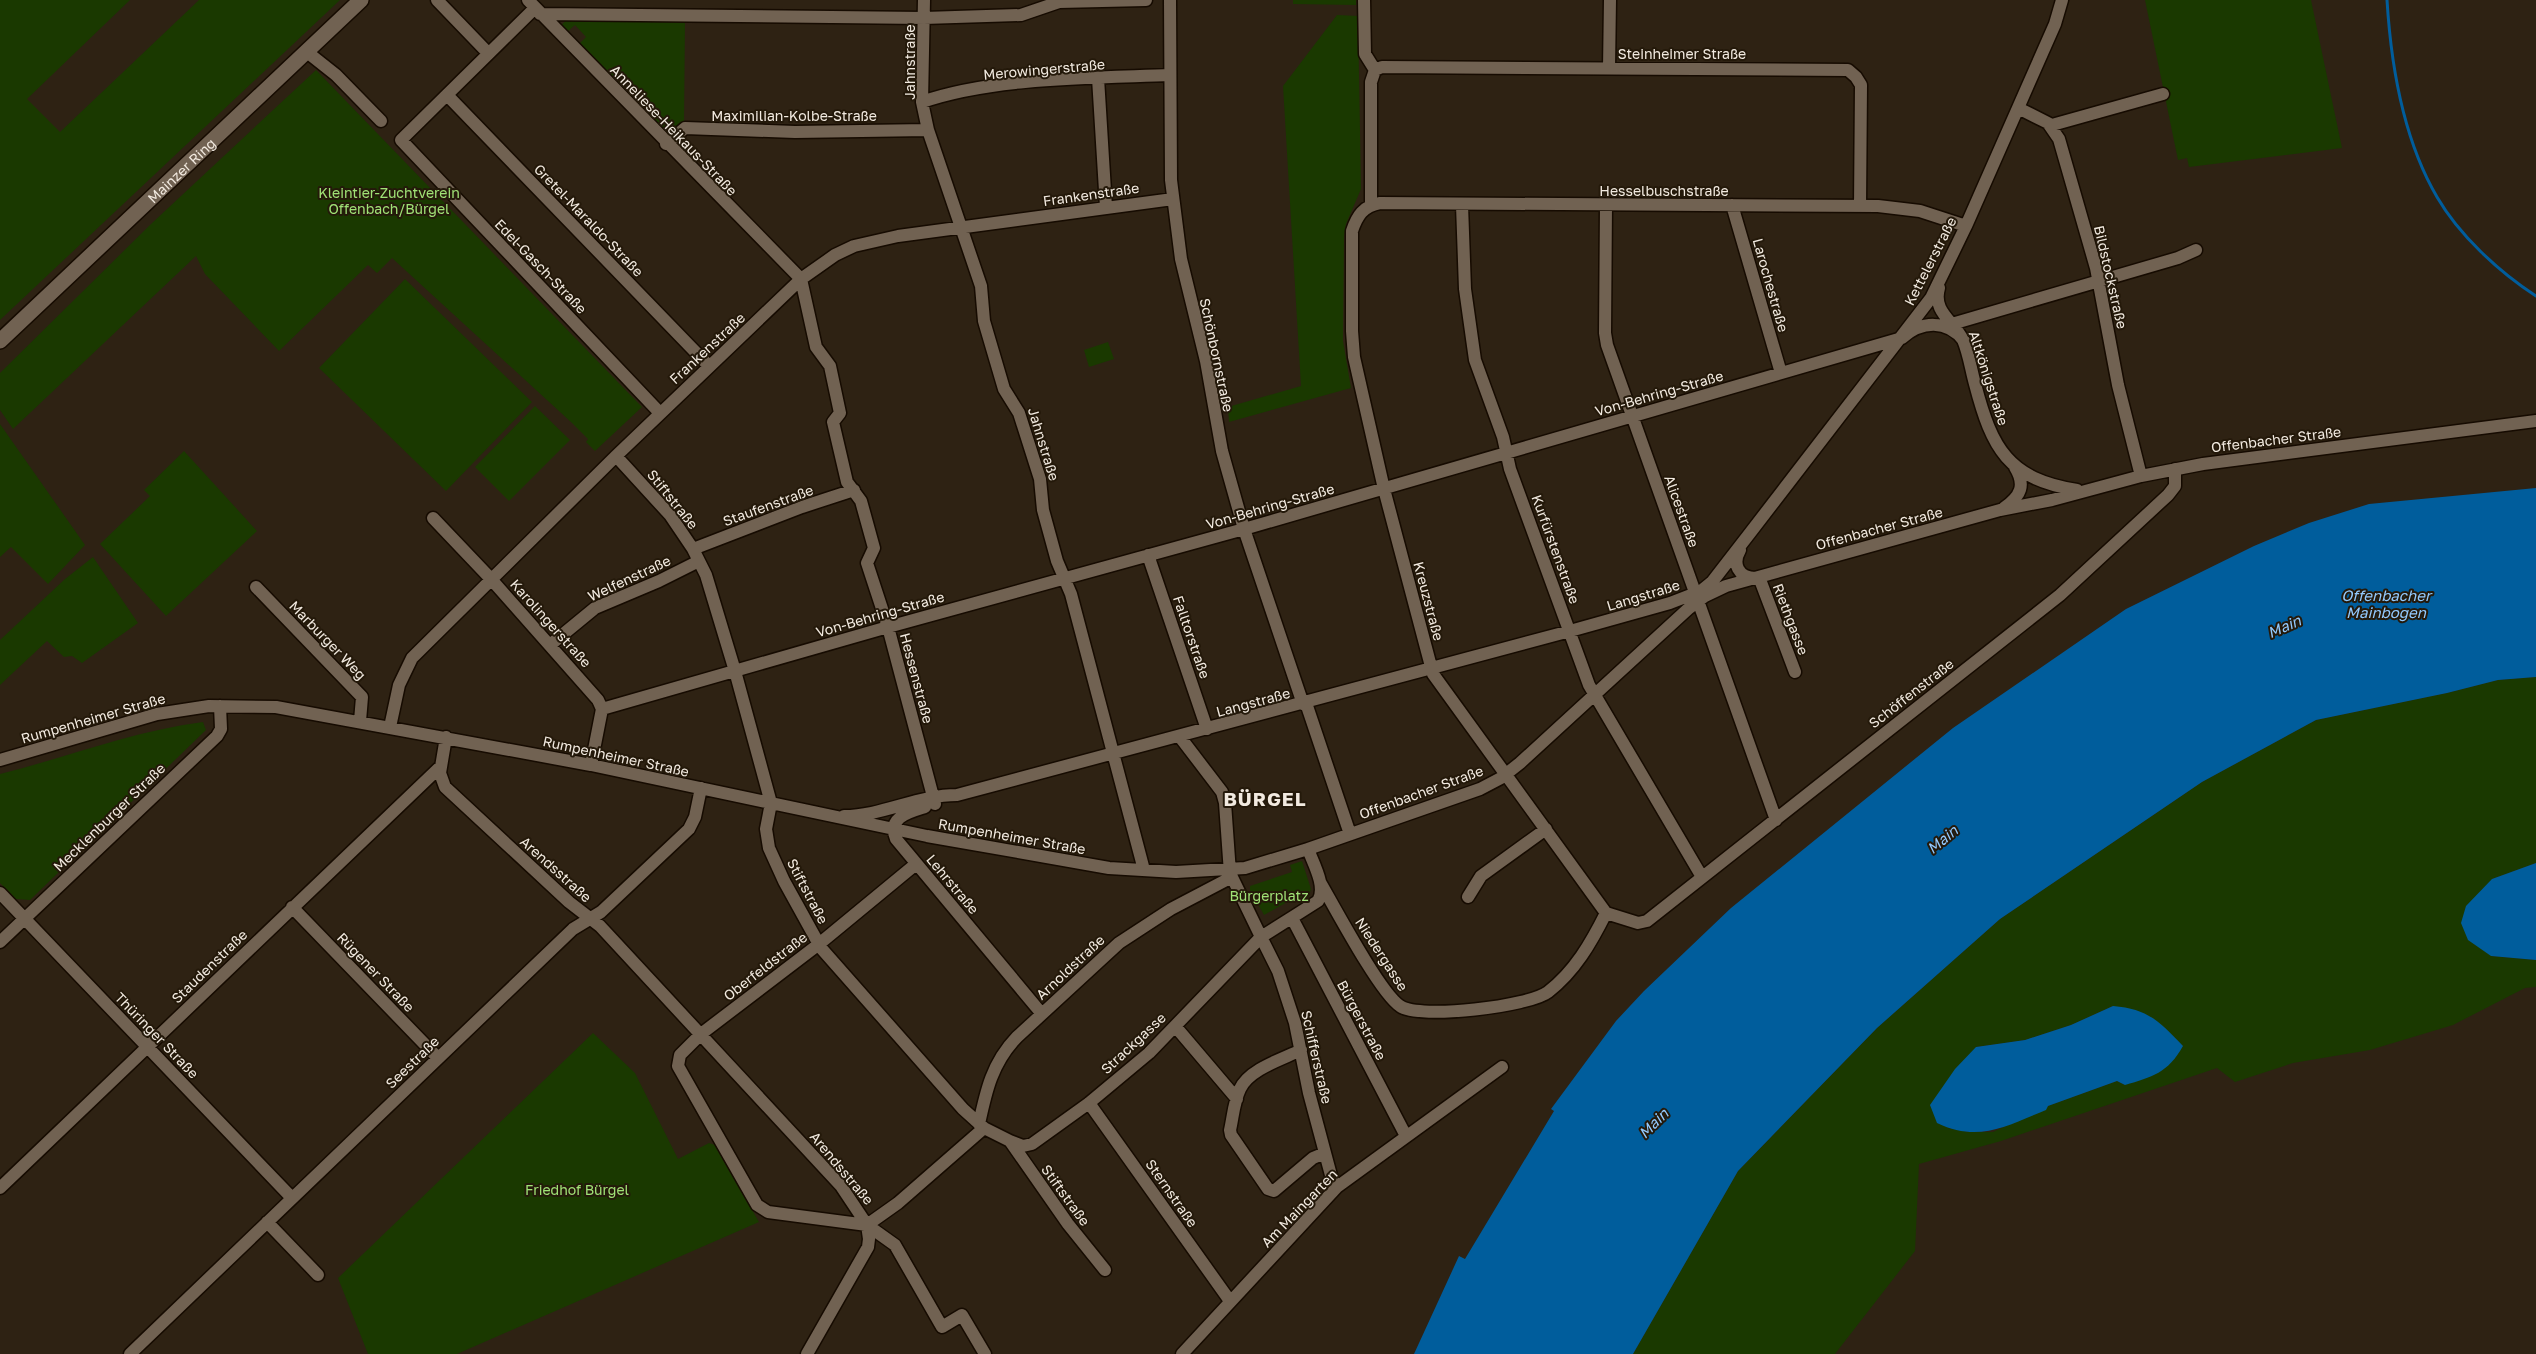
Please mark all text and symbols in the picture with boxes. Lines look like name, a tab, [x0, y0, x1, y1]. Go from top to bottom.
street label: Jahnstraße	[901, 24, 918, 100]
street label: Steinheimer Straße	[1618, 45, 1746, 62]
street label: Merowingerstraße	[982, 55, 1106, 83]
street label: Anneliese-Heikaus-Straße	[607, 61, 741, 199]
street label: Maximilian-Kolbe-Straße	[711, 107, 877, 124]
street label: Mainzer Ring	[144, 134, 219, 206]
street label: Gretel-Maraldo-Straße	[531, 160, 647, 280]
street label: Frankenstraße	[1042, 179, 1140, 209]
street label: Hesselbuschstraße	[1599, 182, 1729, 199]
park label: Kleintier-Zuchtverein Offenbach/Bürgel	[318, 184, 460, 217]
street label: Kettelerstraße	[1900, 214, 1960, 308]
street label: Edel-Gasch-Straße	[492, 215, 590, 317]
street label: Bildstockstraße	[2091, 224, 2131, 330]
street label: Larochestraße	[1750, 236, 1792, 334]
street label: Schönbornstraße	[1197, 297, 1237, 413]
street label: Frankenstraße	[666, 309, 748, 387]
street label: Altkönigstraße	[1966, 329, 2012, 427]
street label: Von-Behring-Straße	[1593, 367, 1725, 419]
street label: Jahnstraße	[1025, 405, 1063, 483]
street label: Offenbacher Straße	[2210, 423, 2342, 455]
street label: Stiftstraße	[644, 466, 702, 532]
street label: Alicestraße	[1661, 473, 1703, 549]
street label: Von-Behring-Straße	[1204, 480, 1336, 532]
street label: Staufenstraße	[721, 481, 815, 529]
street label: Kurfürstenstraße	[1528, 492, 1584, 606]
street label: Offenbacher Straße	[1814, 503, 1944, 553]
street label: Welfenstraße	[585, 551, 673, 605]
street label: Kreuzstraße	[1410, 560, 1448, 642]
street label: Karolingerstraße	[507, 575, 595, 671]
street label: Langstraße	[1604, 576, 1682, 614]
street label: Riethgasse	[1770, 581, 1812, 657]
water label: Offenbacher Mainbogen	[2341, 586, 2433, 622]
street label: Von-Behring-Straße	[814, 588, 946, 640]
street label: Falltorstraße	[1170, 593, 1214, 681]
street label: Marburger Weg	[286, 597, 370, 683]
water label: Main	[2265, 610, 2304, 641]
street label: Hessenstraße	[897, 631, 937, 725]
street label: Schöffenstraße	[1865, 655, 1957, 731]
street label: Langstraße	[1214, 684, 1292, 720]
street label: Rumpenheimer Straße	[19, 689, 167, 747]
street label: Rumpenheimer Straße	[541, 732, 691, 780]
street label: Mecklenburger Straße	[50, 759, 168, 875]
street label: Offenbacher Straße	[1357, 762, 1485, 822]
district label: BÜRGEL	[1223, 787, 1307, 810]
street label: Rumpenheimer Straße	[937, 815, 1087, 857]
water label: Main	[1923, 820, 1962, 857]
street label: Arendsstraße	[517, 833, 595, 905]
street label: Lehrstraße	[923, 851, 983, 917]
street label: Stiftstraße	[784, 855, 832, 927]
park label: Bürgerplatz	[1229, 887, 1309, 904]
street label: Niedergasse	[1352, 914, 1412, 994]
street label: Staudenstraße	[168, 926, 250, 1006]
street label: Oberfeldstraße	[720, 928, 810, 1004]
street label: Rügener Straße	[334, 929, 418, 1015]
street label: Arnoldstraße	[1032, 931, 1108, 1003]
street label: Bürgerstraße	[1334, 977, 1390, 1063]
street label: Thüringer Straße	[112, 988, 202, 1082]
street label: Strackgasse	[1097, 1009, 1169, 1077]
street label: Schifferstraße	[1298, 1009, 1336, 1105]
street label: Seestraße	[382, 1032, 442, 1092]
water label: Main	[1634, 1104, 1672, 1142]
street label: Arendsstraße	[807, 1128, 877, 1208]
street label: Sternstraße	[1142, 1156, 1202, 1230]
street label: Stiftstraße	[1038, 1161, 1094, 1229]
street label: Am Maingarten	[1257, 1165, 1341, 1251]
park label: Friedhof Bürgel	[525, 1181, 629, 1198]

